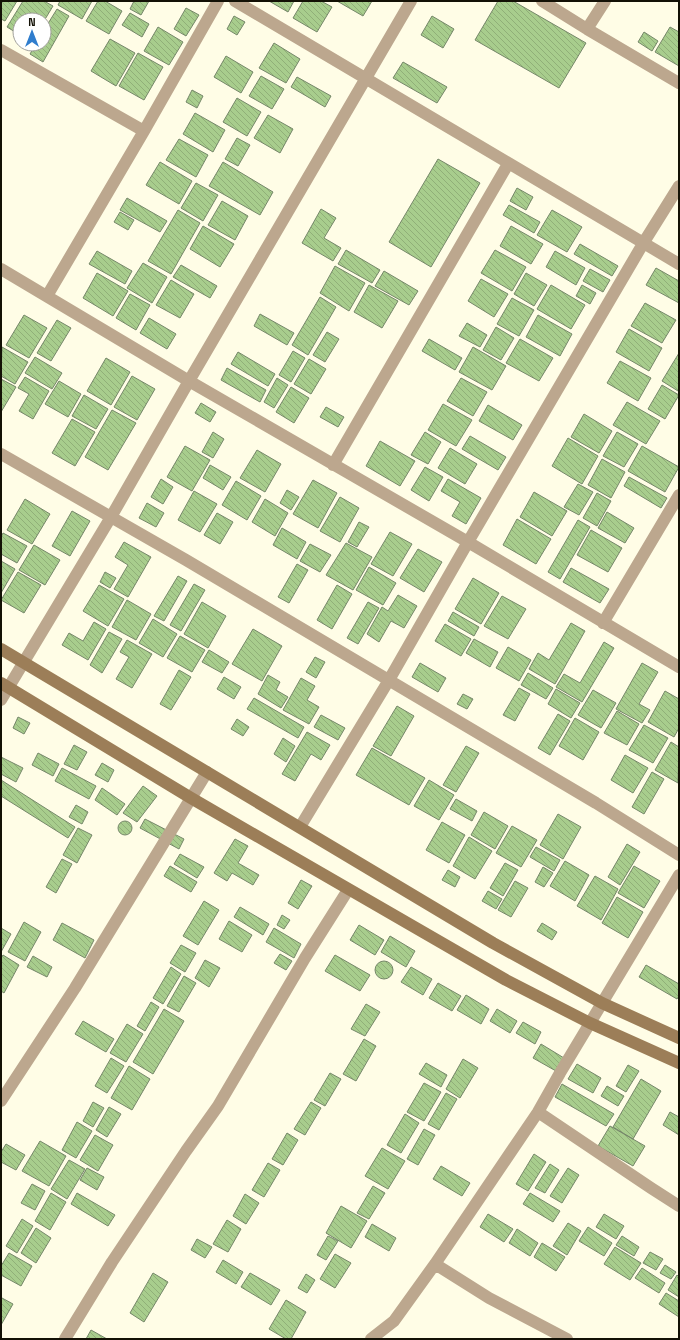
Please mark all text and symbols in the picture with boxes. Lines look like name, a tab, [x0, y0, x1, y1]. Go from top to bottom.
north arrow	[12, 12, 52, 52]
text: N	[28, 15, 36, 29]

